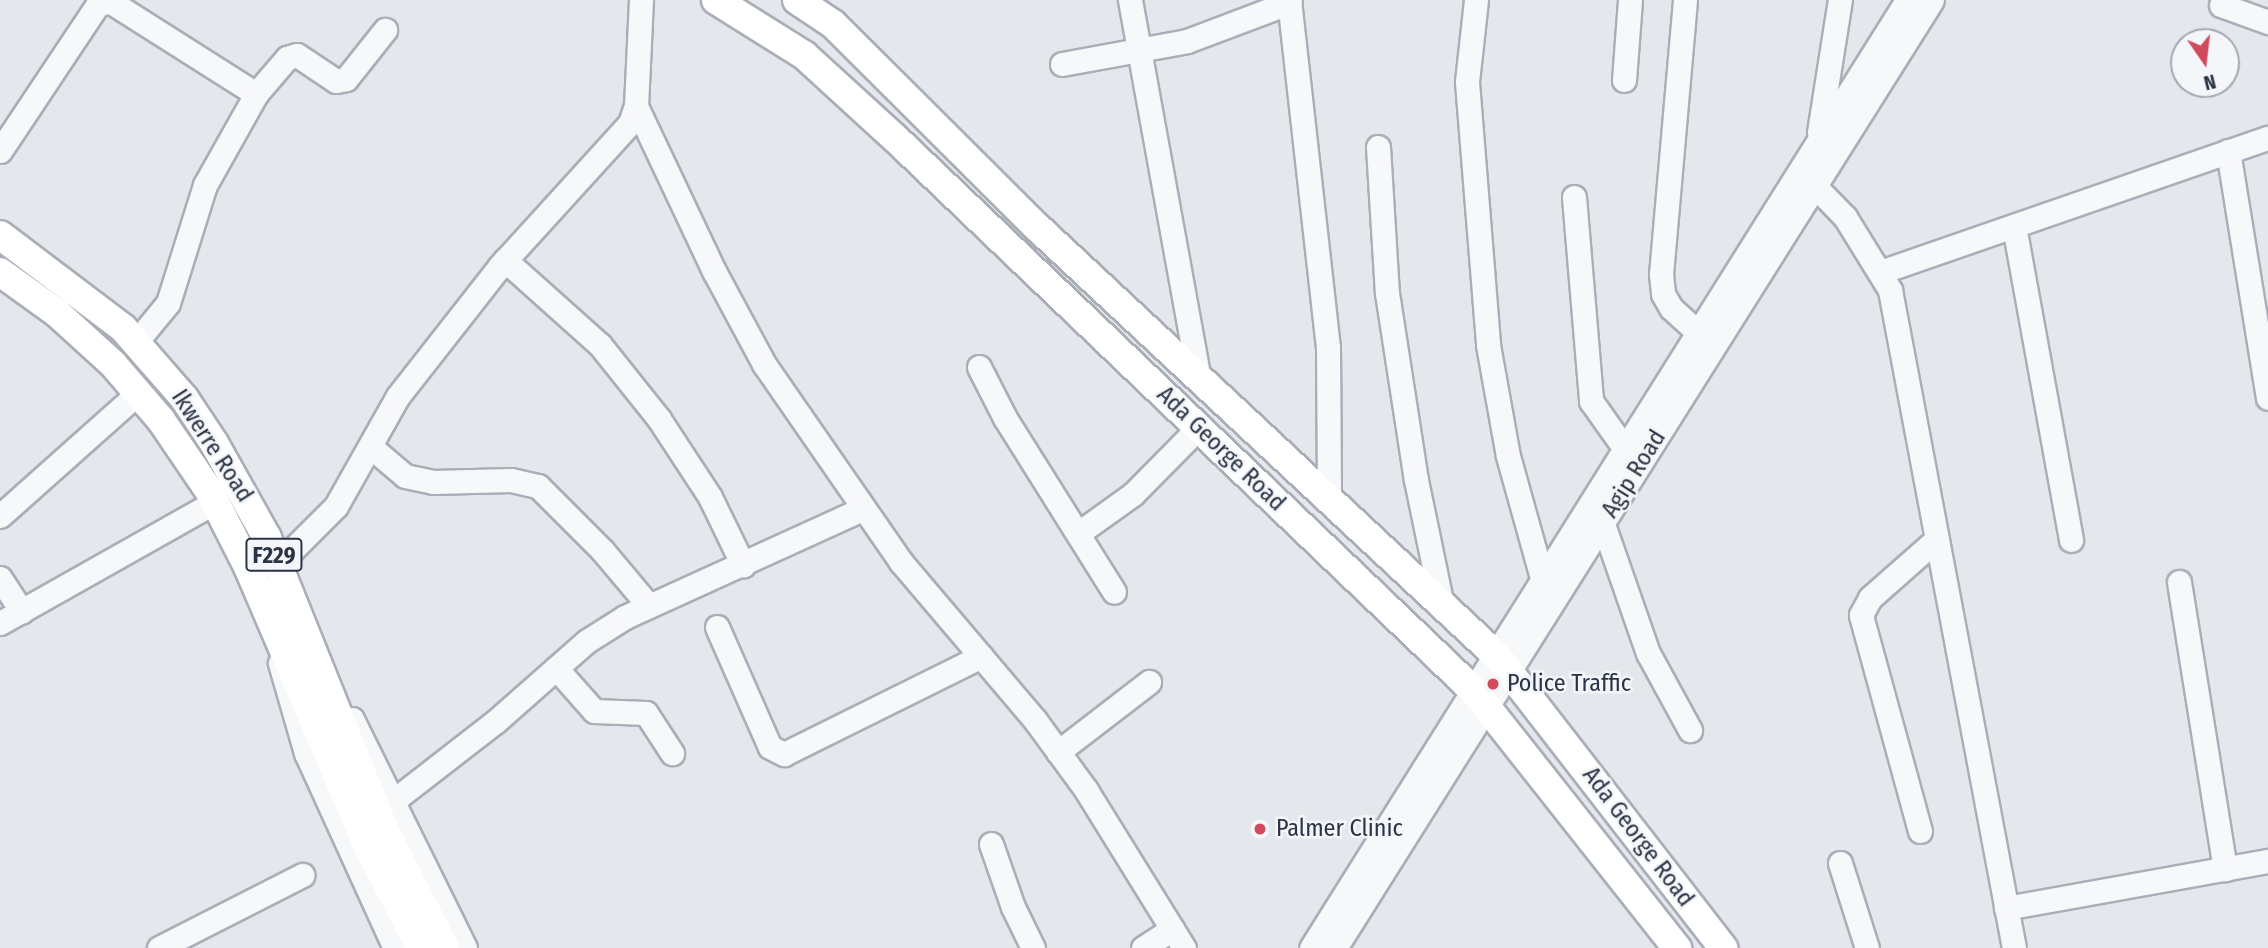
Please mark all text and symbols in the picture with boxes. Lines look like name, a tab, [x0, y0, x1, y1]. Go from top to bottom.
north arrow	[2170, 28, 2240, 98]
text: N	[2201, 69, 2218, 94]
street label: Ada George Road	[1151, 381, 1291, 517]
street label: Ikwerre Road	[165, 384, 259, 508]
street label: Agip Road	[1596, 425, 1672, 523]
road number: F229	[244, 536, 304, 575]
place label: Police Traffic	[1507, 670, 1631, 698]
marker: Police Traffic	[1485, 676, 1501, 692]
street label: Ada George Road	[1576, 762, 1700, 912]
place label: Palmer Clinic	[1276, 815, 1403, 843]
marker: Palmer Clinic	[1250, 819, 1270, 839]

